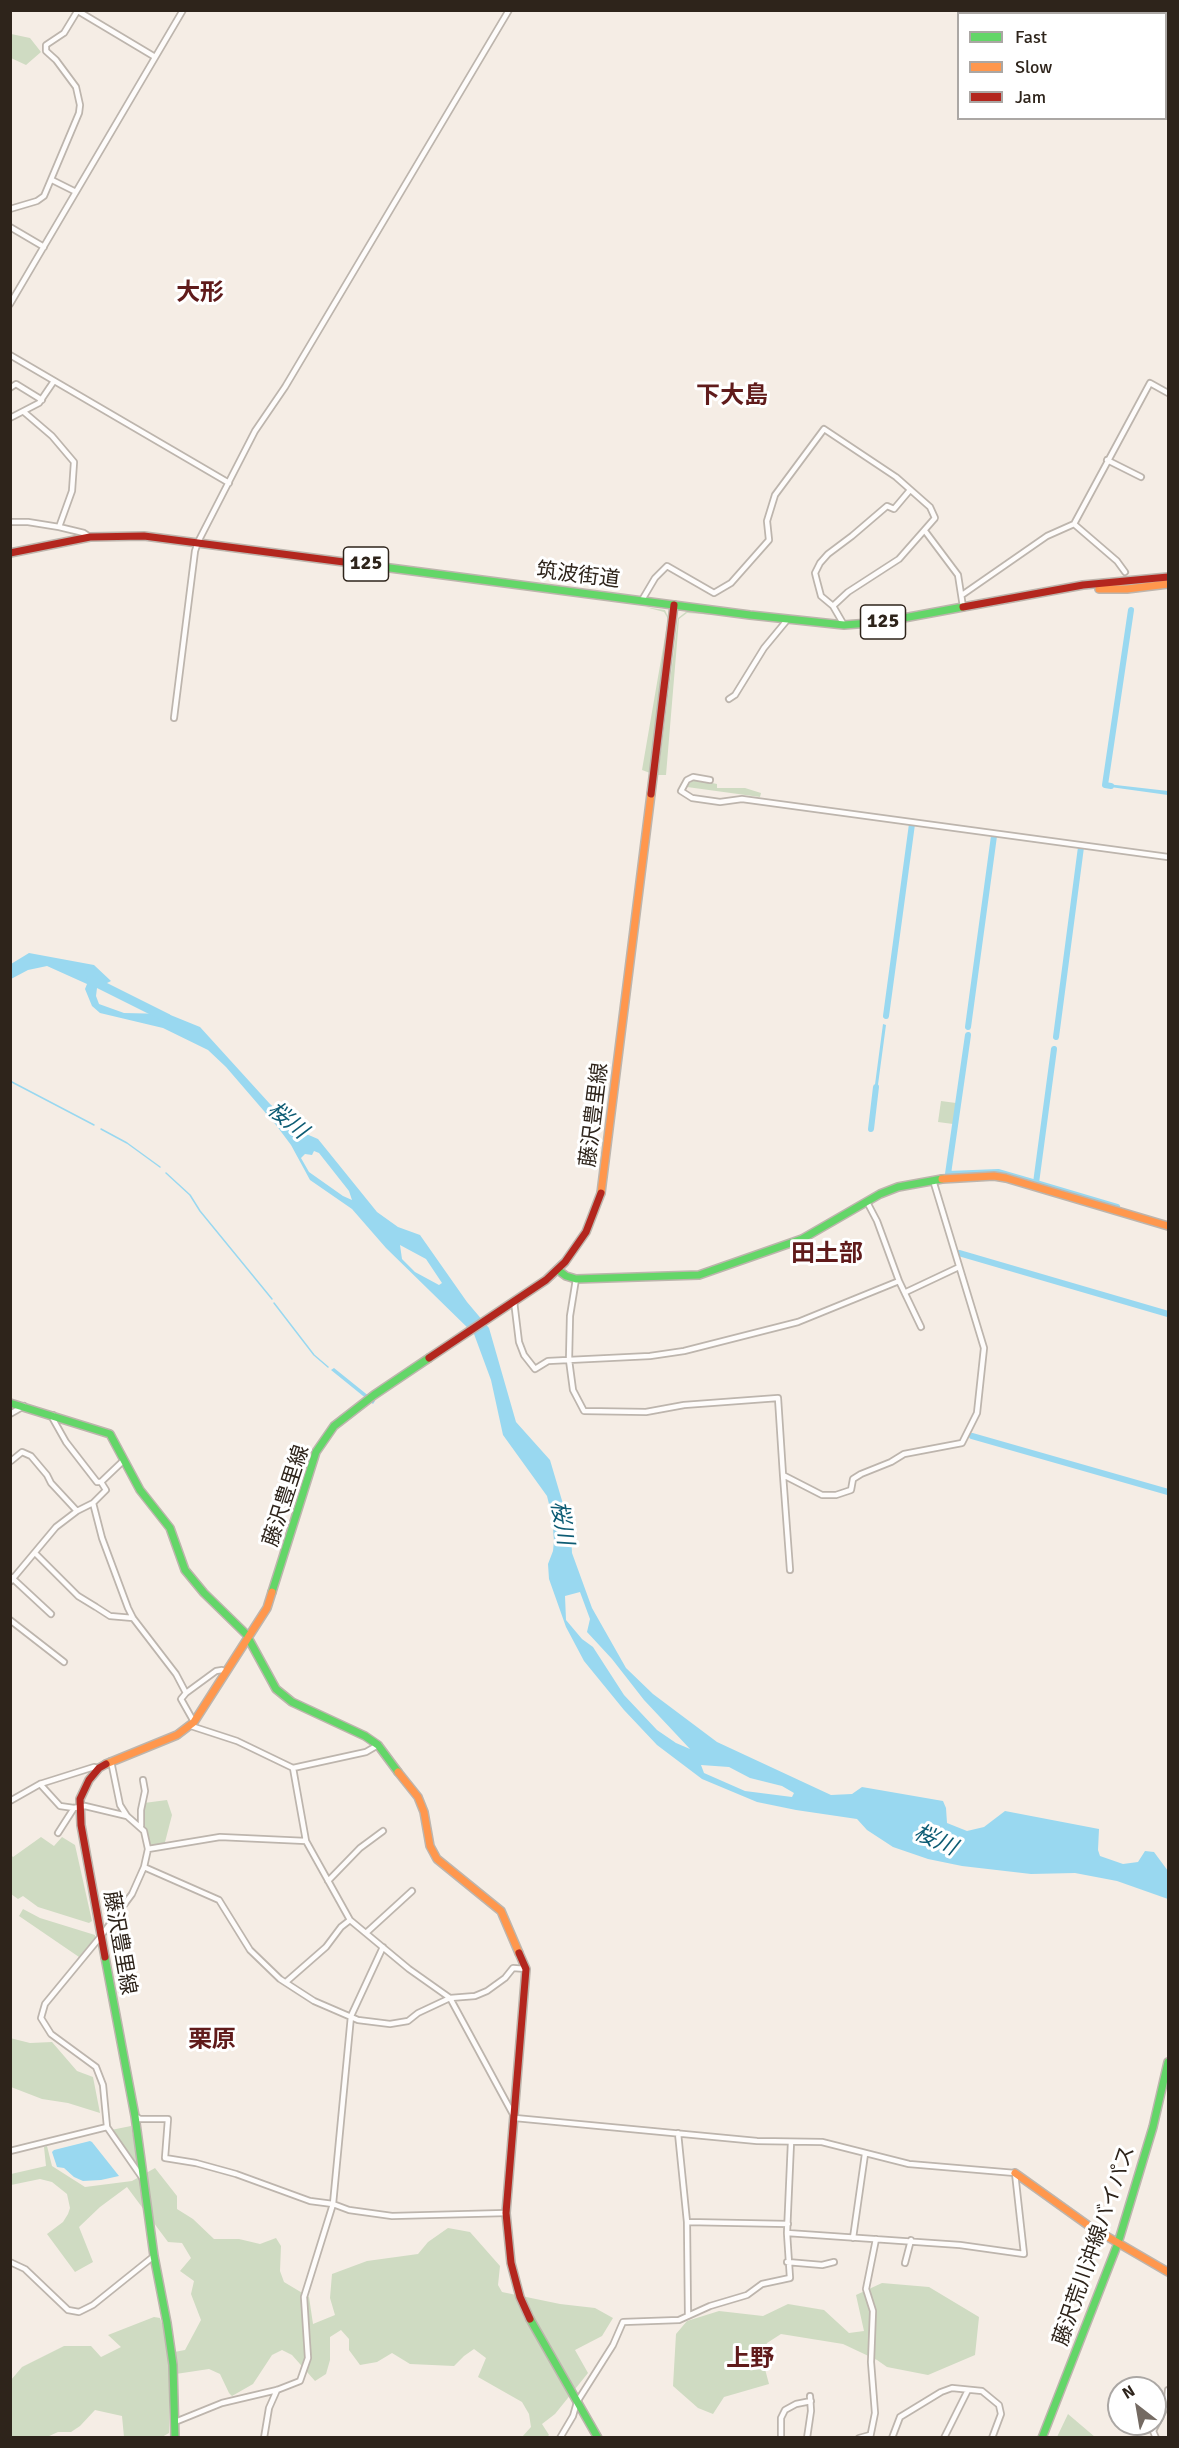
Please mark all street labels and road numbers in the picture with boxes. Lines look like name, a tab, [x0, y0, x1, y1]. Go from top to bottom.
road number: 125	[344, 547, 388, 581]
street label: 筑波街道	[535, 558, 621, 594]
road number: 125	[860, 605, 906, 639]
street label: 藤沢豊里線	[576, 1061, 614, 1169]
street label: 藤沢豊里線	[259, 1442, 315, 1550]
street label: 藤沢豊里線	[97, 1889, 141, 1997]
street label: 藤沢荒川沖線バイパス	[1049, 2143, 1141, 2349]

